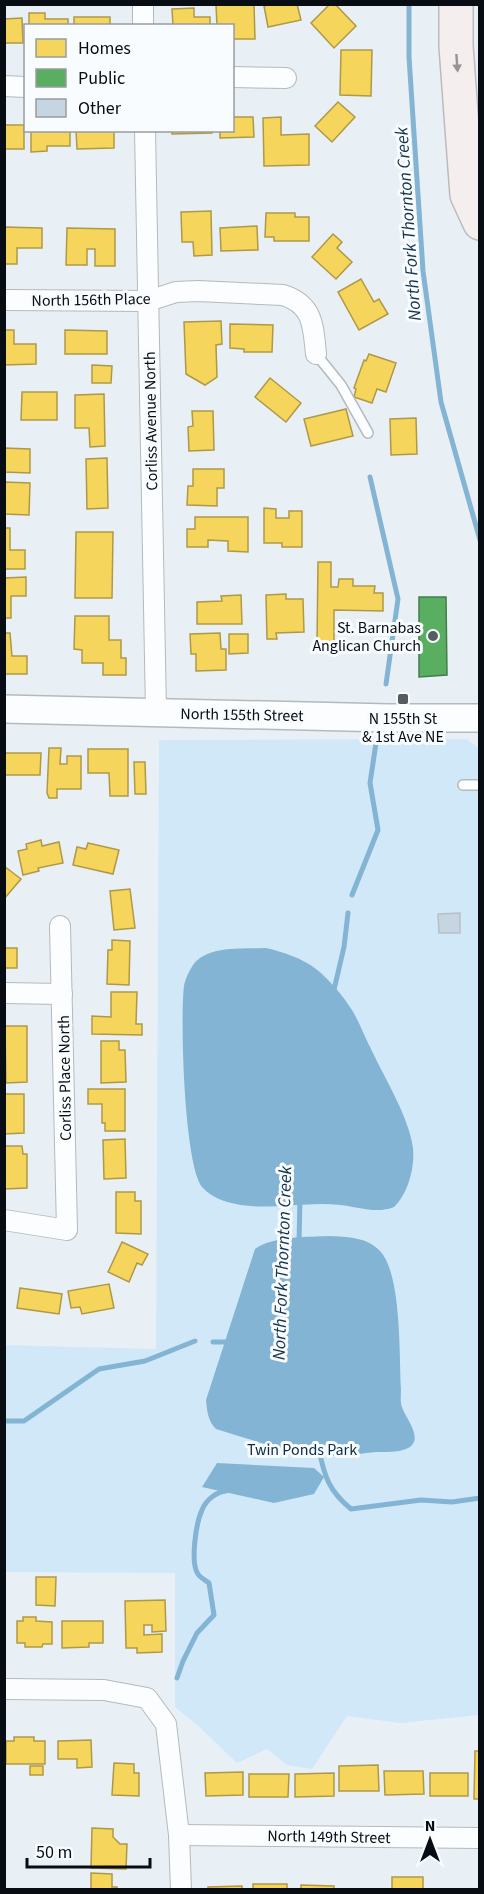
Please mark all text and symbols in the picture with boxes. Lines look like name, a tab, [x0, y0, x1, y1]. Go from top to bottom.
legend	[24, 24, 234, 132]
text: Homes	[78, 36, 131, 61]
one-way arrow	[453, 53, 462, 72]
text: Public	[78, 66, 125, 91]
text: Other	[78, 96, 122, 121]
water label: North Fork Thornton Creek	[389, 126, 428, 322]
street label: North 156th Place	[31, 288, 151, 312]
street label: Corliss Avenue North	[139, 351, 163, 491]
place label: St. Barnabas Anglican Church	[312, 617, 421, 657]
marker: St. Barnabas Anglican Church	[426, 629, 440, 643]
marker: N 155th St & 1st Ave NE	[396, 692, 410, 706]
street label: North 155th Street	[180, 703, 304, 727]
place label: N 155th St & 1st Ave NE	[362, 708, 444, 748]
street label: Corliss Place North	[53, 1015, 77, 1141]
water label: North Fork Thornton Creek	[267, 1165, 298, 1361]
park label: Twin Ponds Park	[247, 1439, 357, 1461]
north arrow	[400, 1810, 460, 1870]
text: N	[425, 1815, 435, 1837]
street label: North 149th Street	[267, 1825, 391, 1849]
scale bar	[27, 1831, 150, 1869]
text: 50 m	[36, 1840, 72, 1865]

